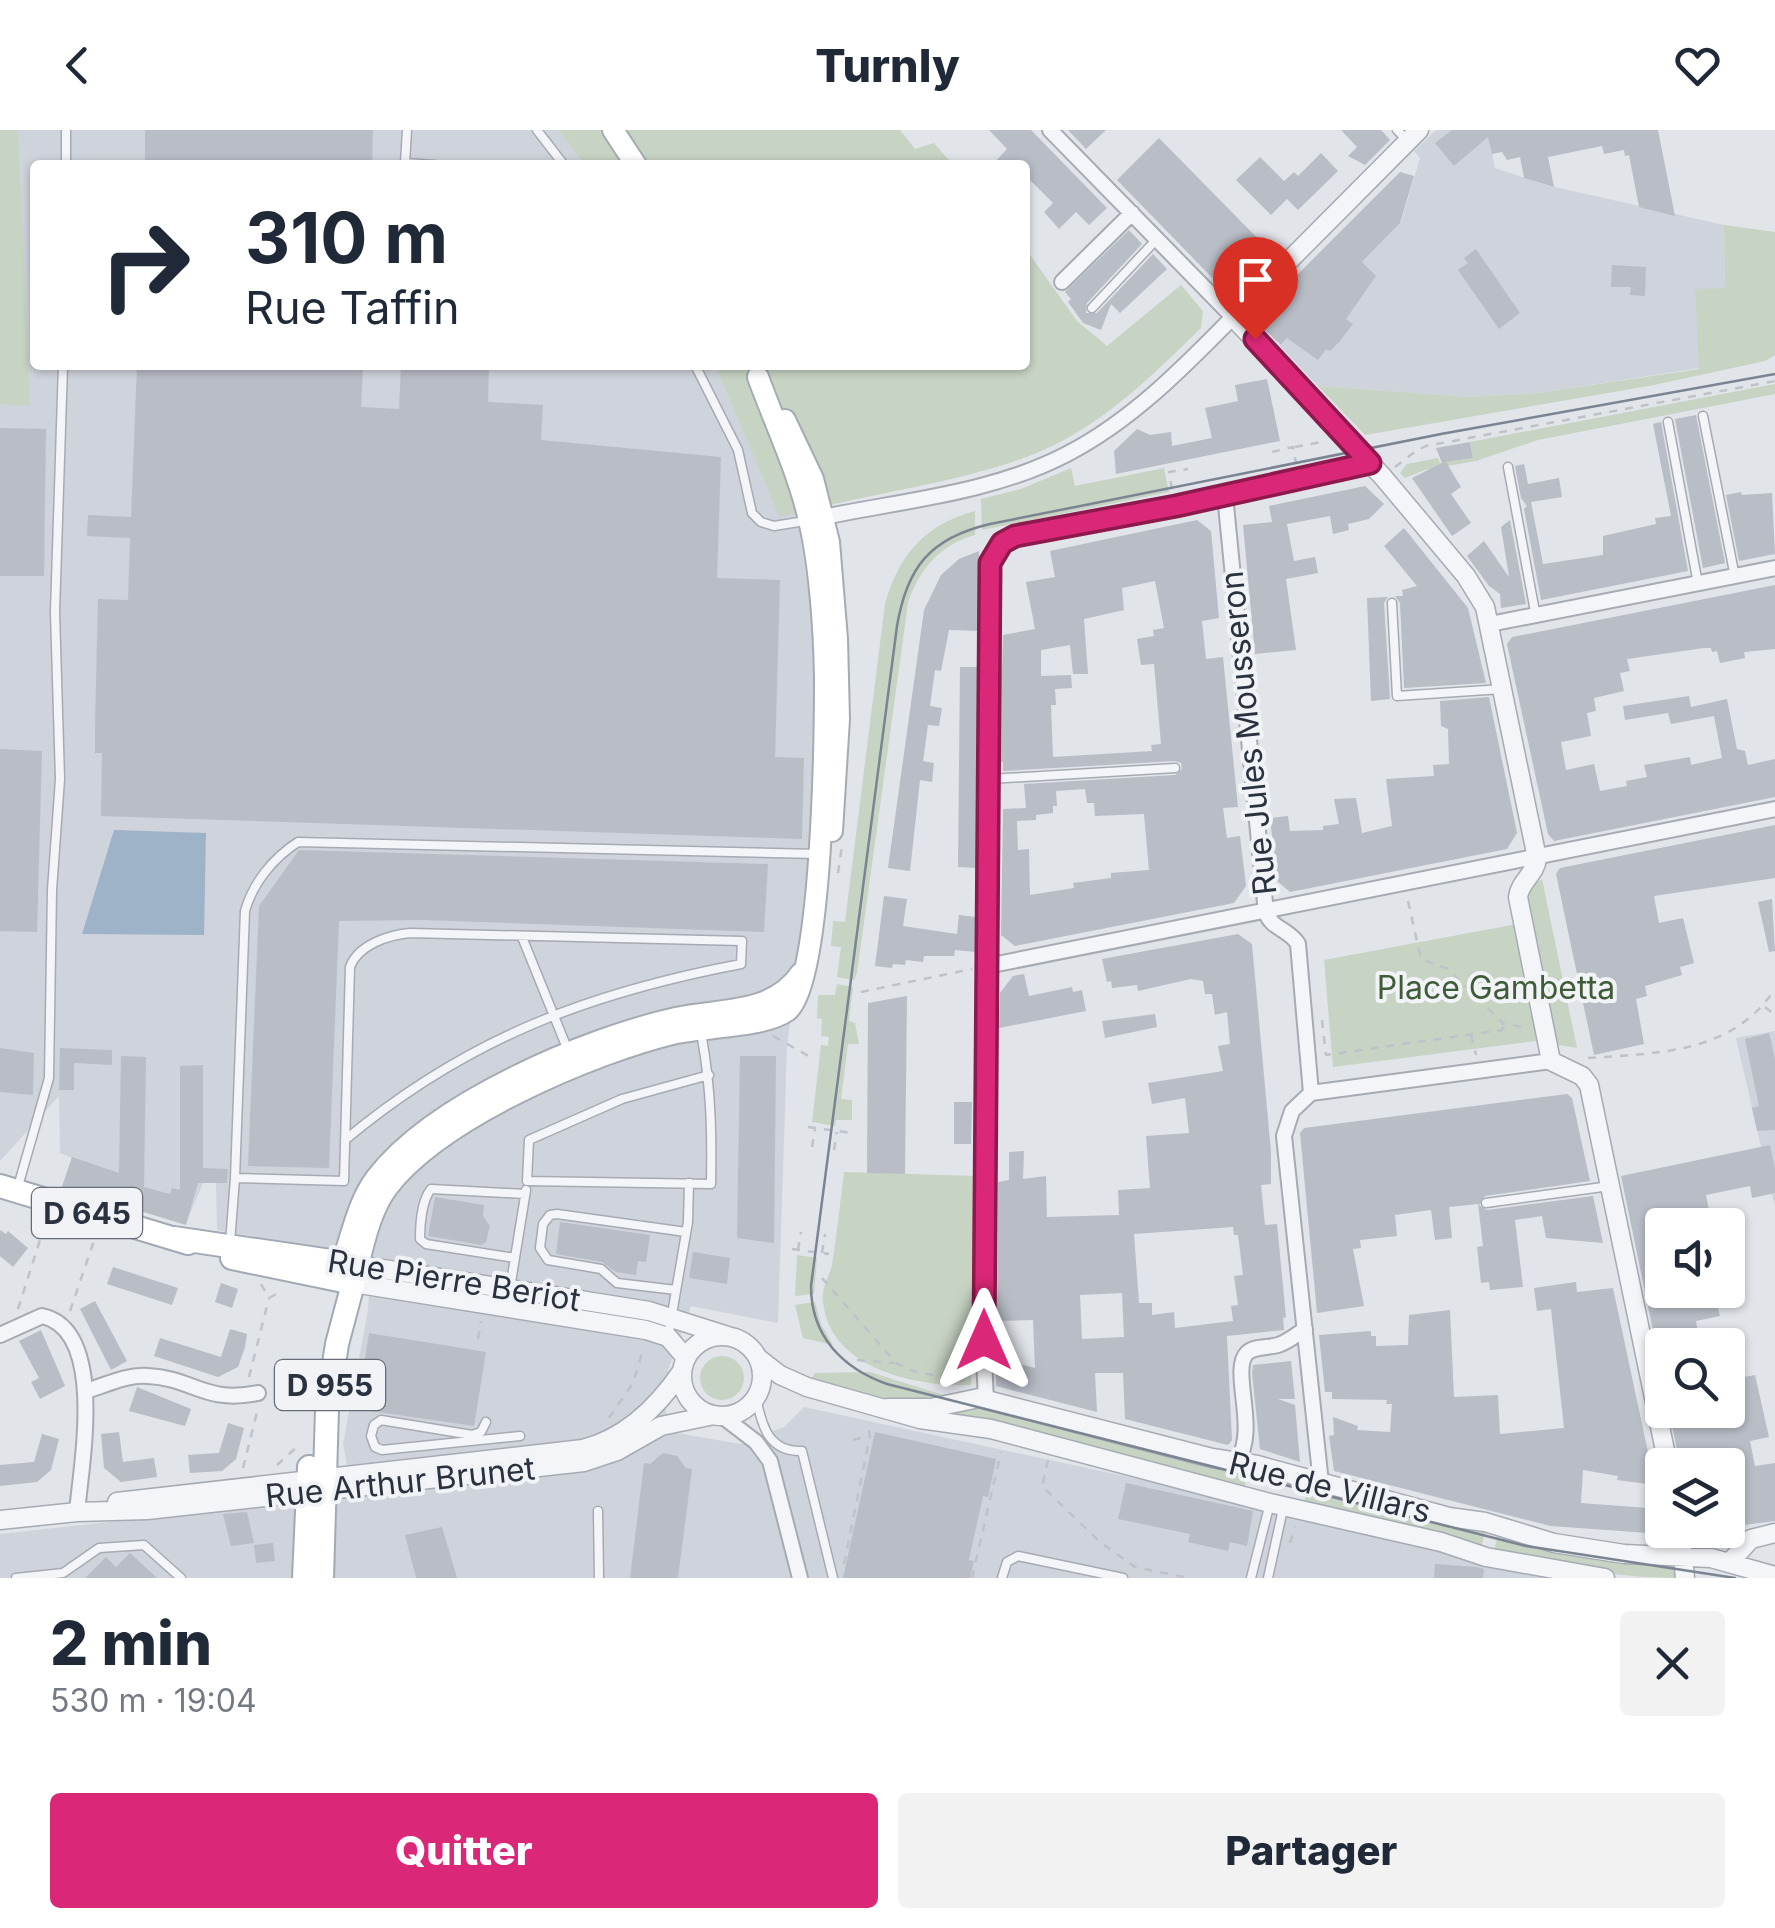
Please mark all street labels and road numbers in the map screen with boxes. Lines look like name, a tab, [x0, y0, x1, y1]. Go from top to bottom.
street label: Rue Jules Mousseron	[1212, 569, 1284, 897]
road number: D 645	[32, 1188, 142, 1238]
street label: Rue Pierre Beriot	[325, 1241, 583, 1319]
road number: D 955	[275, 1360, 385, 1410]
street label: Rue de Villars	[1225, 1443, 1435, 1531]
street label: Rue Arthur Brunet	[263, 1448, 537, 1516]

